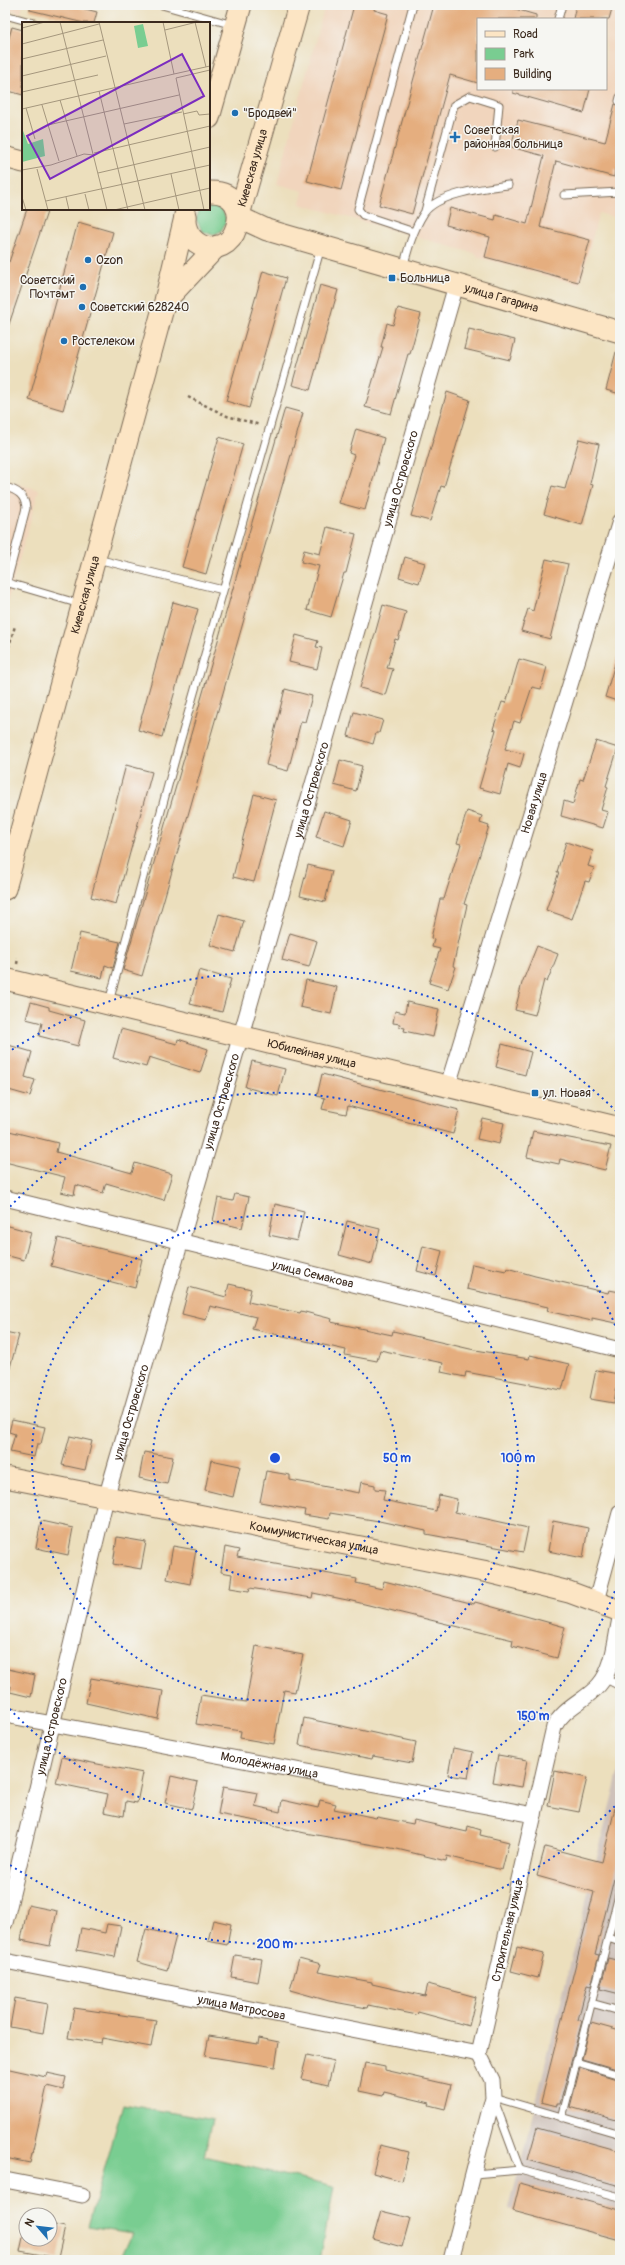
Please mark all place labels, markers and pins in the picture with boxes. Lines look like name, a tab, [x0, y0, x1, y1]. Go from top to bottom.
place label: "Бродвей"	[243, 106, 297, 121]
marker: "Бродвей"	[230, 108, 240, 118]
place label: Советская районная больница	[464, 123, 563, 152]
marker: Советская районная больница	[449, 131, 461, 143]
place label: Ozon	[96, 253, 123, 268]
marker: Ozon	[83, 255, 93, 265]
place label: Больница	[400, 271, 450, 286]
place label: Советский Почтамт	[20, 273, 75, 302]
marker: Больница	[387, 273, 397, 283]
marker: Советский Почтамт	[78, 282, 88, 292]
place label: Советский 628240	[90, 300, 189, 315]
marker: Советский 628240	[77, 302, 87, 312]
place label: Ростелеком	[72, 334, 135, 349]
marker: Ростелеком	[59, 336, 69, 346]
place label: ул. Новая	[542, 1086, 591, 1101]
marker: ул. Новая	[530, 1088, 540, 1098]
centre of rings	[268, 1451, 282, 1465]

